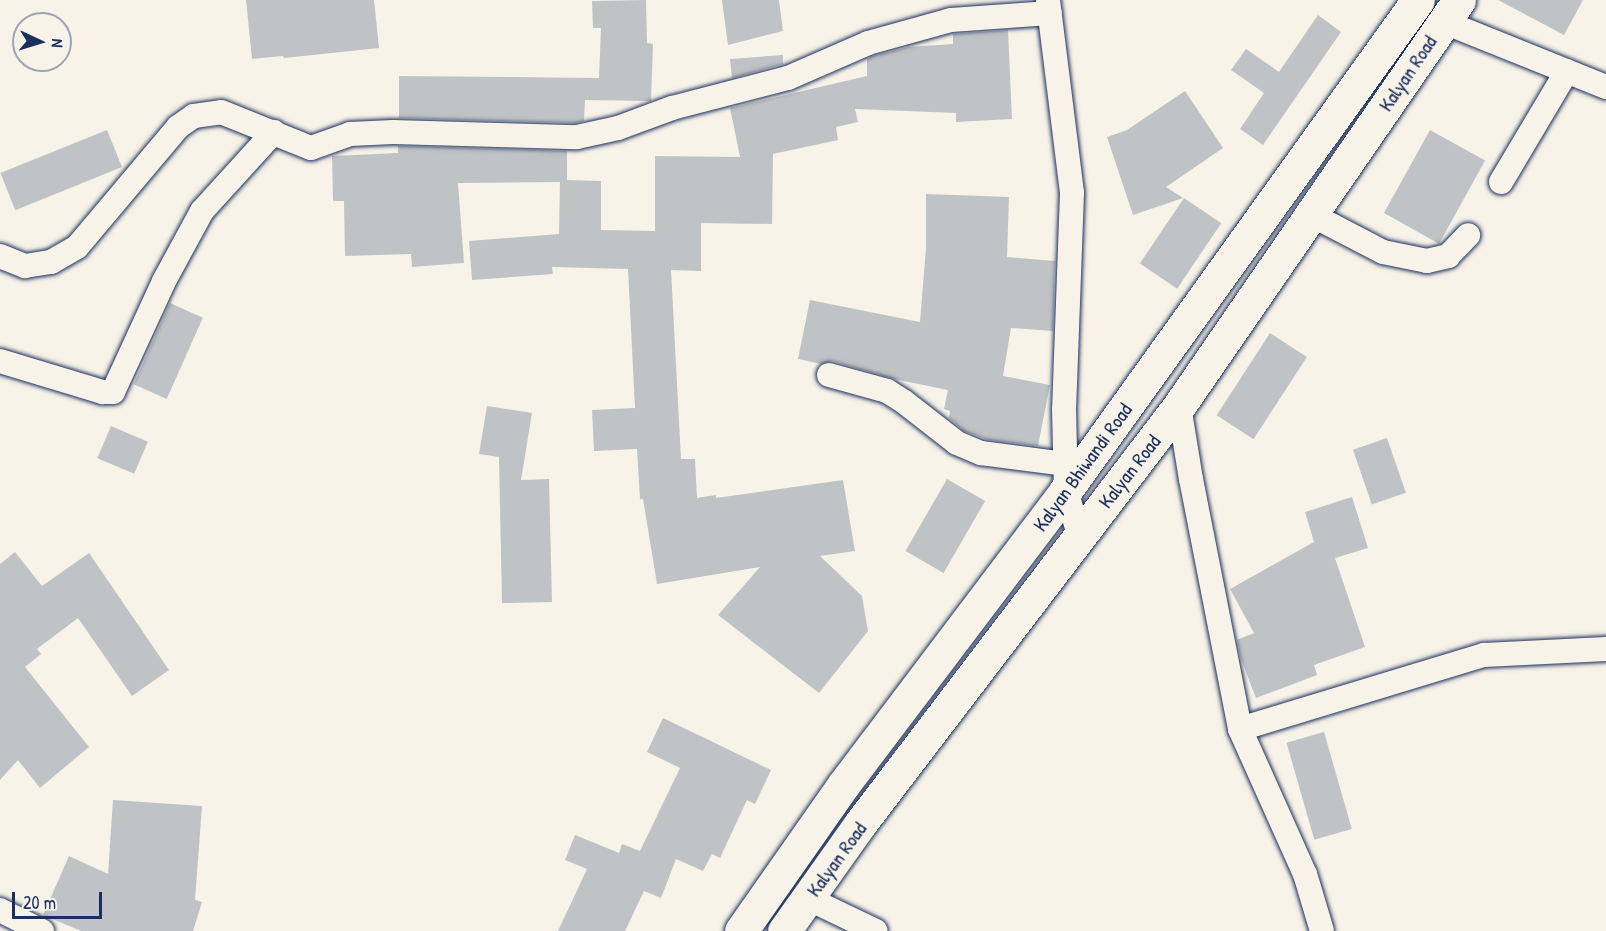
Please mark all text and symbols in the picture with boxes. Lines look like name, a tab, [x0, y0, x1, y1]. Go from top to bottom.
north arrow	[12, 12, 72, 72]
street label: Kalyan Road	[1373, 31, 1441, 115]
text: N	[47, 38, 69, 48]
street label: Kalyan Bhiwandi Road	[1028, 398, 1136, 536]
street label: Kalyan Road	[1093, 430, 1165, 512]
street label: Kalyan Road	[801, 817, 871, 901]
scale bar	[15, 880, 105, 918]
text: 20 m	[23, 890, 56, 915]

